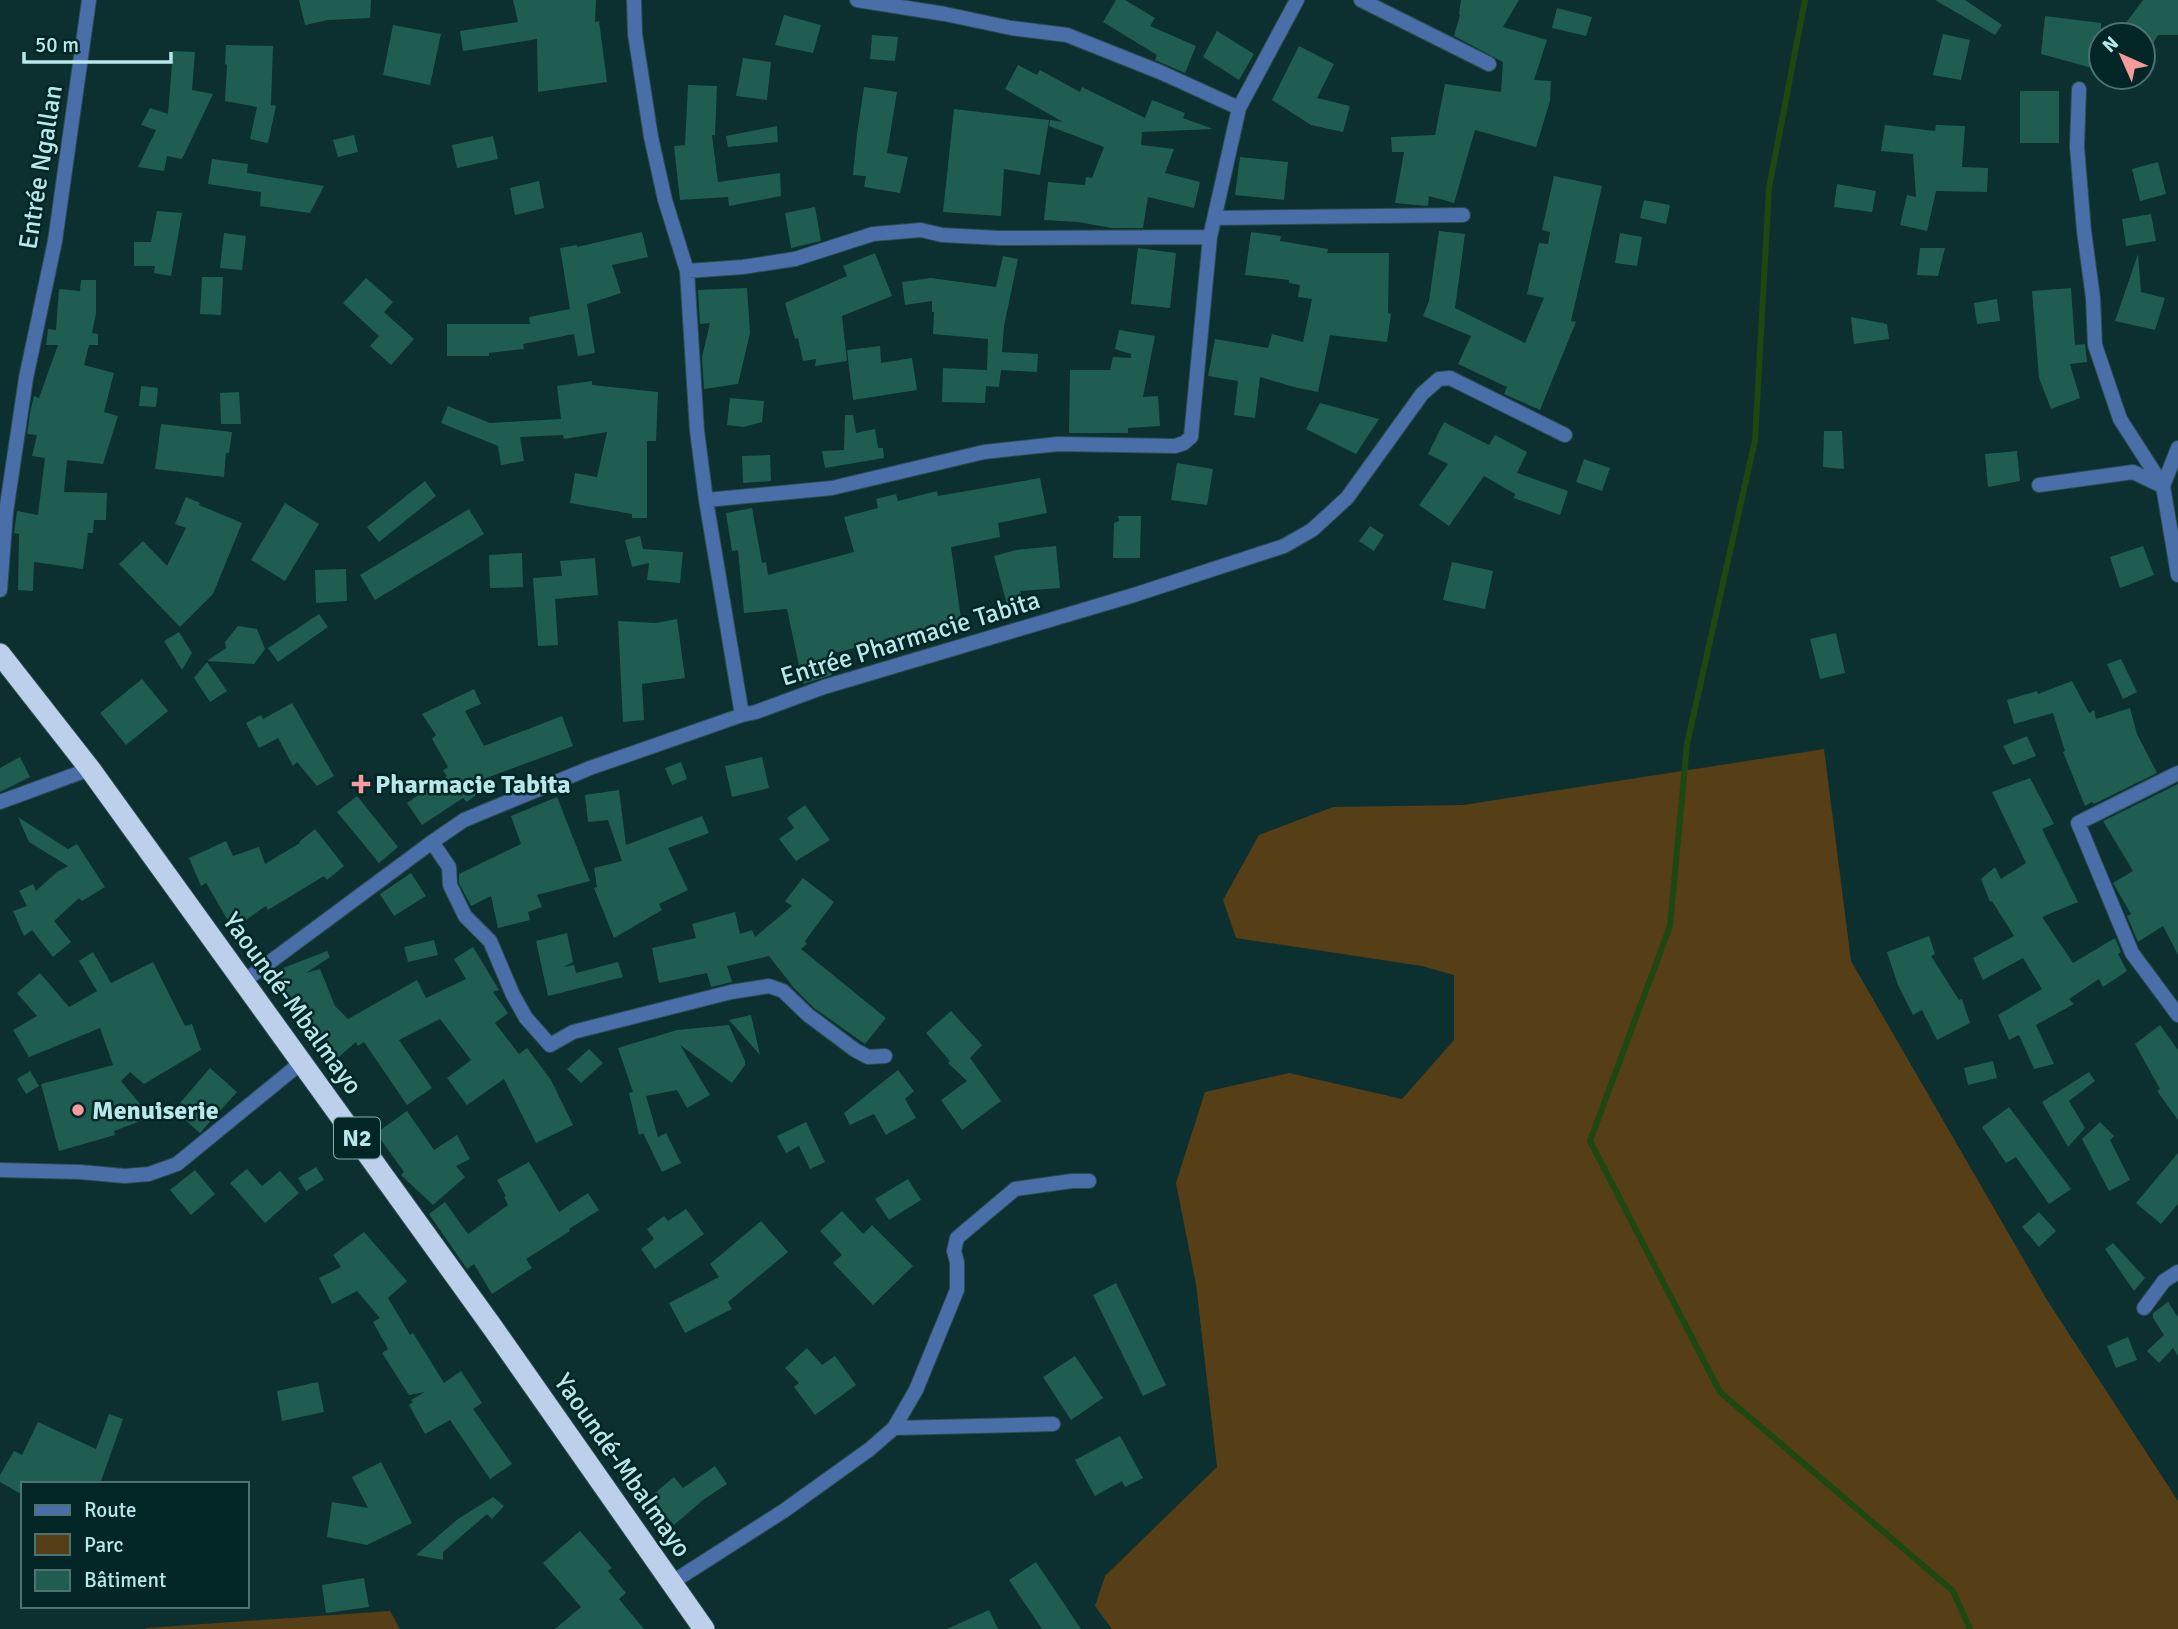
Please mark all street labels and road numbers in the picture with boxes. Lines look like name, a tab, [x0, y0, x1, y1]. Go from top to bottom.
street label: Entrée Ngallan	[12, 83, 70, 252]
street label: Entrée Pharmacie Tabita	[777, 584, 1044, 694]
street label: Yaoundé-Mbalmayo	[215, 906, 369, 1101]
road number: N2	[334, 1118, 380, 1158]
street label: Yaoundé-Mbalmayo	[547, 1367, 698, 1564]

